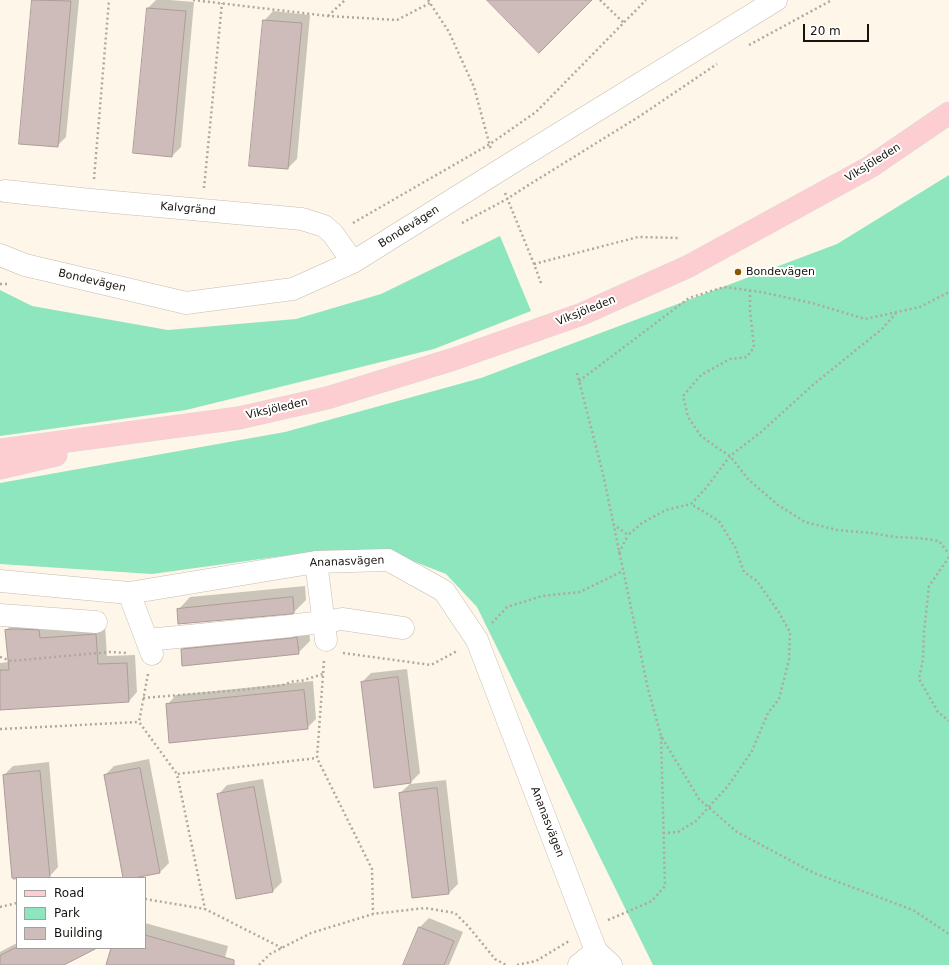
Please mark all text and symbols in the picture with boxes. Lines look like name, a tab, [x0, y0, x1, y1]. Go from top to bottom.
scale bar	[805, 16, 871, 42]
text: 20 m	[810, 24, 841, 38]
street label: Viksjöleden	[843, 141, 903, 185]
street label: Kalvgränd	[160, 200, 216, 218]
street label: Bondevägen	[376, 203, 442, 251]
place label: Bondevägen	[746, 265, 815, 279]
street label: Bondevägen	[57, 267, 127, 295]
marker: Bondevägen	[733, 267, 743, 277]
street label: Viksjöleden	[554, 293, 618, 329]
street label: Viksjöleden	[245, 396, 309, 422]
street label: Ananasvägen	[309, 554, 385, 570]
street label: Ananasvägen	[527, 785, 567, 859]
legend	[16, 877, 146, 949]
text: Road	[54, 886, 84, 900]
text: Park	[54, 906, 80, 920]
text: Building	[54, 926, 103, 940]

